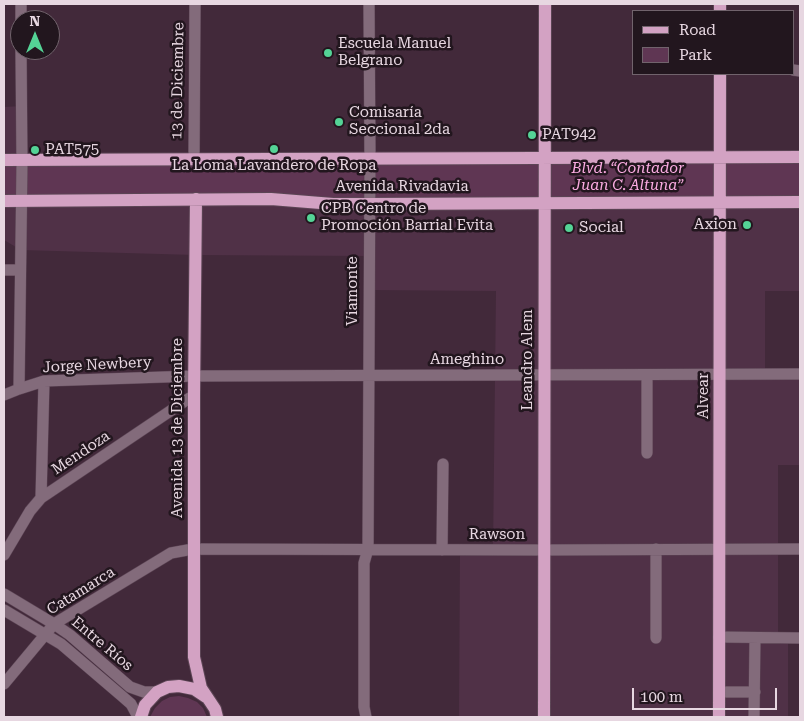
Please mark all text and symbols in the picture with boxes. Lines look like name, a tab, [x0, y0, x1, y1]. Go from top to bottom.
north arrow	[10, 10, 60, 60]
legend	[632, 10, 794, 75]
text: N	[30, 13, 40, 29]
text: Road	[679, 21, 716, 39]
street label: 13 de Diciembre	[168, 22, 188, 140]
place label: Escuela Manuel Belgrano	[338, 35, 451, 70]
text: Park	[679, 46, 712, 64]
marker: Escuela Manuel Belgrano	[322, 47, 334, 59]
place label: Comisaría Seccional 2da	[349, 104, 450, 139]
marker: Comisaría Seccional 2da	[333, 116, 345, 128]
place label: PAT942	[542, 126, 596, 144]
marker: PAT942	[526, 129, 538, 141]
place label: PAT575	[45, 141, 99, 159]
marker: La Loma Lavandero de Ropa	[268, 143, 280, 155]
marker: PAT575	[29, 144, 41, 156]
place label: La Loma Lavandero de Ropa	[172, 157, 376, 175]
park label: Blvd. “Contador Juan C. Altuna”	[572, 160, 684, 195]
street label: Avenida Rivadavia	[335, 178, 469, 196]
place label: CPB Centro de Promoción Barrial Evita	[321, 200, 493, 235]
marker: CPB Centro de Promoción Barrial Evita	[305, 212, 317, 224]
place label: Axion	[694, 216, 737, 234]
place label: Social	[579, 219, 624, 237]
marker: Axion	[741, 219, 753, 231]
marker: Social	[563, 222, 575, 234]
street label: Viamonte	[344, 256, 362, 326]
street label: Leandro Alem	[519, 309, 537, 411]
street label: Avenida 13 de Diciembre	[169, 338, 187, 518]
street label: Ameghino	[430, 351, 504, 369]
street label: Jorge Newbery	[42, 353, 152, 377]
street label: Alvear	[695, 373, 713, 419]
street label: Mendoza	[49, 427, 113, 479]
street label: Rawson	[469, 526, 525, 544]
street label: Catamarca	[44, 563, 118, 619]
street label: Entre Ríos	[68, 613, 136, 675]
scale bar	[634, 678, 779, 710]
text: 100 m	[640, 688, 683, 706]

